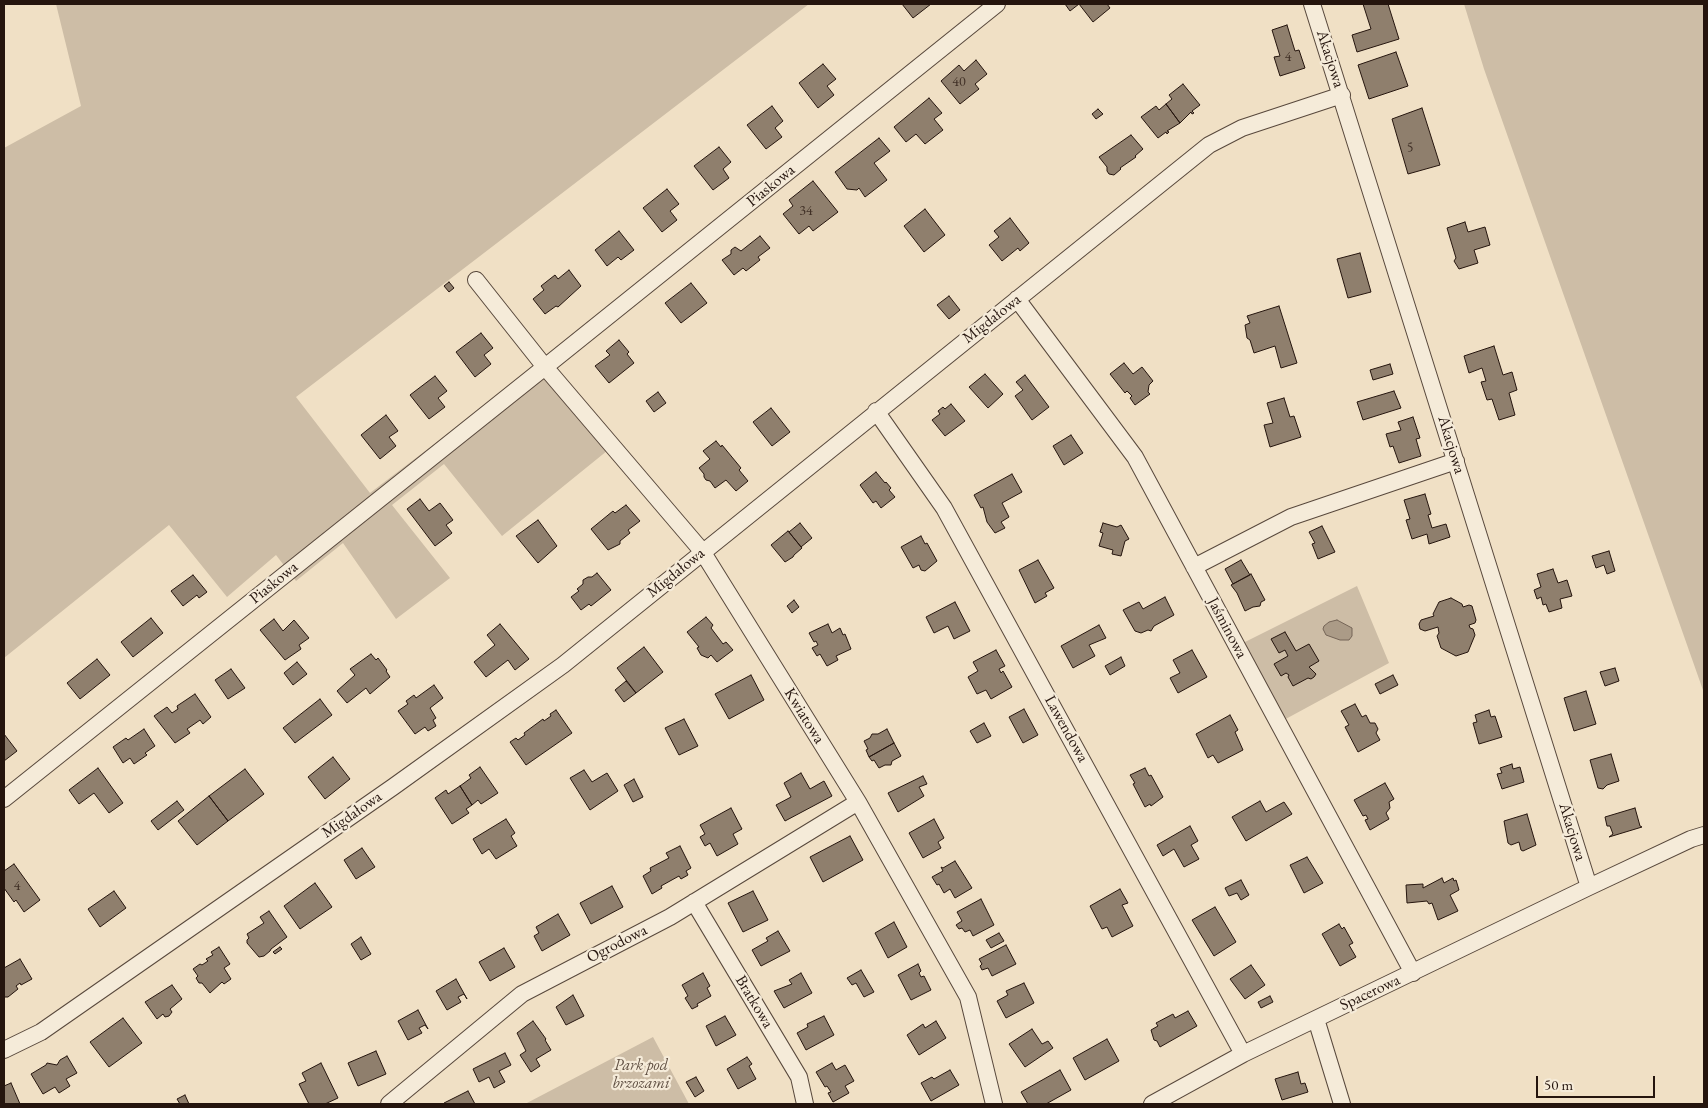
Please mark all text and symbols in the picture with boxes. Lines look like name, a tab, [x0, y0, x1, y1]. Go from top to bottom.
street label: Akacjowa	[1312, 28, 1348, 90]
house number: 4	[1285, 49, 1291, 65]
house number: 40	[952, 74, 966, 90]
house number: 5	[1407, 140, 1413, 156]
street label: Piaskowa	[743, 161, 799, 211]
house number: 34	[799, 203, 813, 219]
street label: Migdałowa	[959, 290, 1025, 348]
street label: Akacjowa	[1433, 414, 1469, 476]
street label: Migdałowa	[643, 544, 709, 602]
street label: Piaskowa	[246, 558, 302, 608]
street label: Jaśminowa	[1203, 594, 1251, 662]
street label: Kwiatowa	[779, 685, 829, 747]
street label: Lawendowa	[1040, 692, 1092, 766]
street label: Migdałowa	[318, 787, 386, 843]
street label: Akacjowa	[1554, 801, 1590, 863]
house number: 4	[14, 878, 20, 894]
street label: Ogrodowa	[584, 921, 650, 967]
street label: Spacerowa	[1337, 971, 1403, 1015]
street label: Bratkowa	[731, 972, 777, 1032]
park label: Park pod brzozami	[612, 1056, 670, 1094]
scale bar	[1538, 1066, 1657, 1098]
text: 50 m	[1544, 1075, 1573, 1094]

